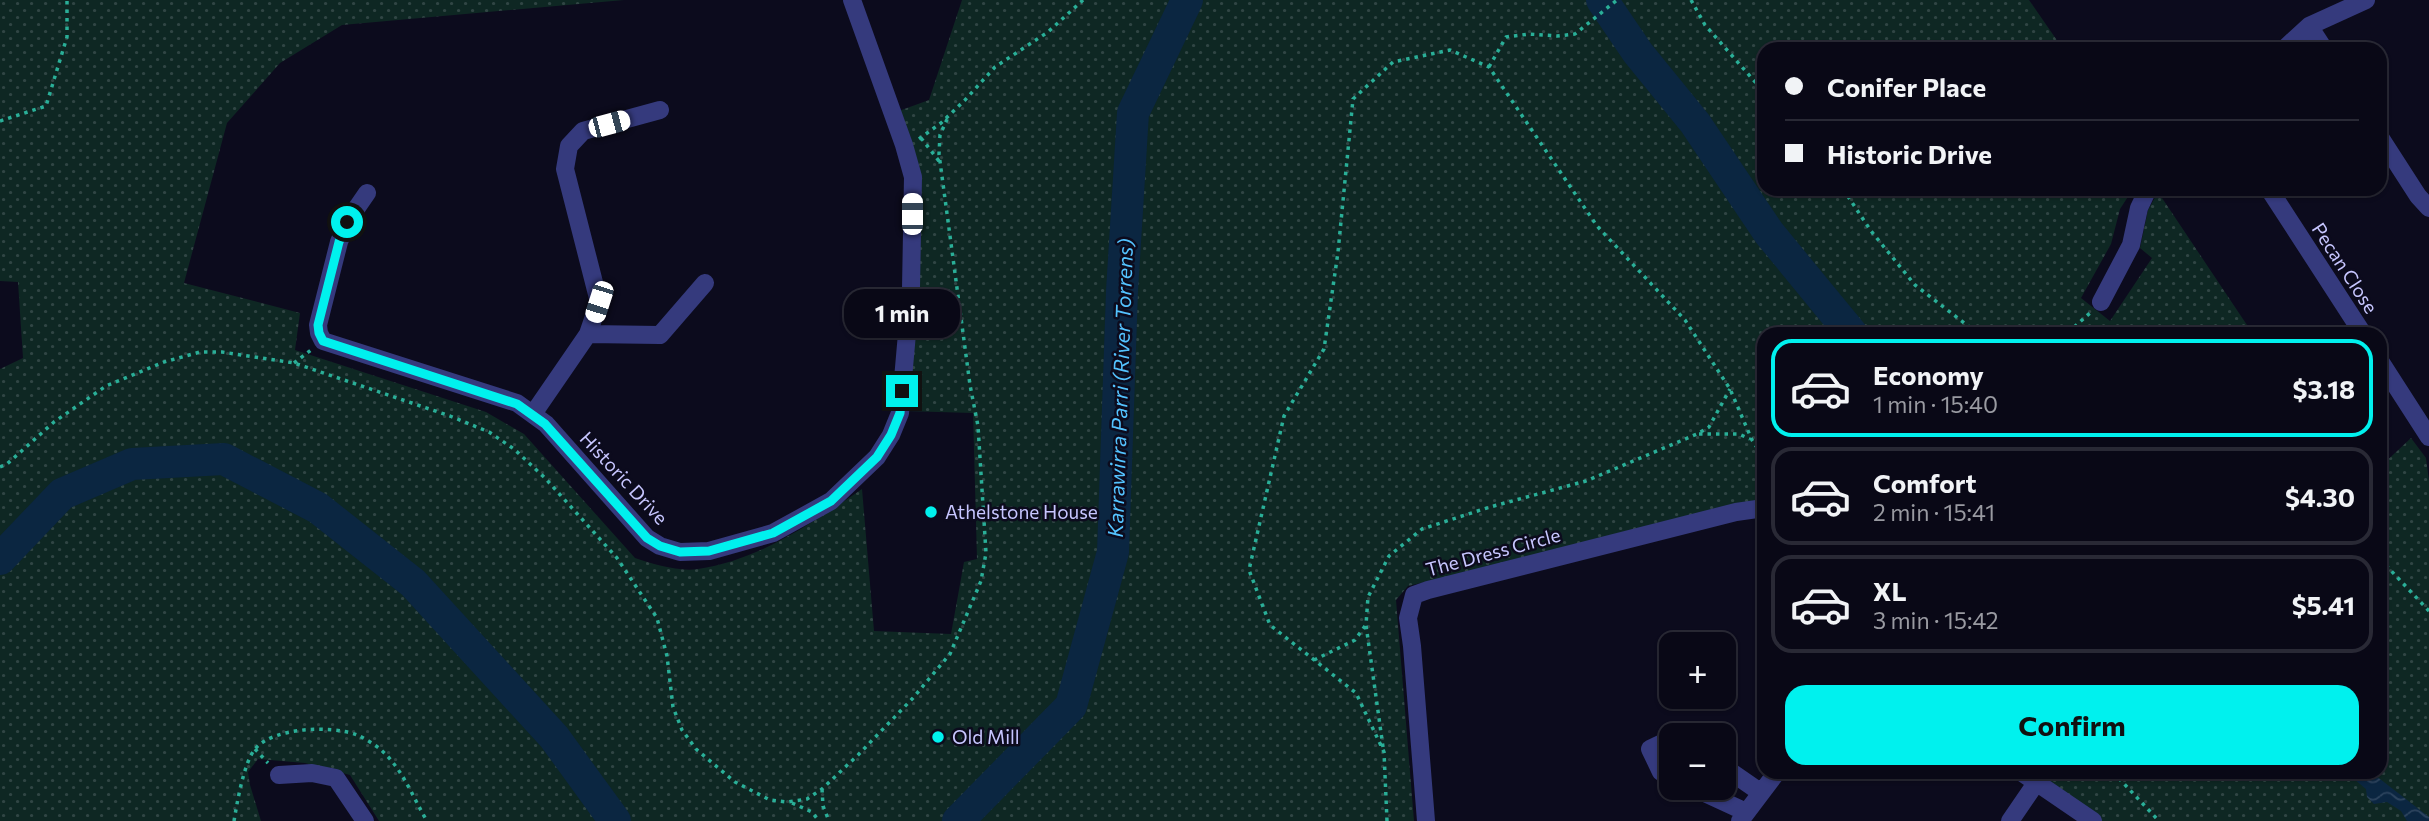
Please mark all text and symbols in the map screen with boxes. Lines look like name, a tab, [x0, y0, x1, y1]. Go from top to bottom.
text: Conifer Place	[1827, 71, 1986, 102]
car	[586, 108, 633, 140]
text: Historic Drive	[1827, 138, 1992, 169]
car	[902, 193, 923, 235]
route start	[331, 206, 363, 238]
street label: Pecan Close	[2308, 218, 2383, 317]
water label: Karrawirra Parri (River Torrens)	[1102, 238, 1137, 538]
car	[583, 279, 616, 325]
callout: 1 min	[844, 290, 960, 338]
text: 1 min	[875, 299, 929, 327]
icon: car	[1789, 357, 1852, 420]
text: Economy	[1873, 359, 1984, 390]
text: $3.18	[2292, 373, 2355, 404]
route end	[886, 375, 918, 407]
text: 1 min · 15:40	[1873, 390, 1998, 418]
street label: Historic Drive	[576, 427, 673, 529]
icon: car	[1789, 465, 1852, 528]
text: Comfort	[1873, 467, 1976, 498]
text: $4.30	[2285, 481, 2355, 512]
text: 2 min · 15:41	[1873, 498, 1995, 526]
place label: Athelstone House	[945, 500, 1098, 523]
marker: Athelstone House	[923, 504, 939, 520]
street label: The Dress Circle	[1423, 523, 1563, 581]
icon: car	[1789, 573, 1852, 636]
text: XL	[1873, 575, 1907, 606]
text: $5.41	[2292, 589, 2355, 620]
text: 3 min · 15:42	[1873, 606, 1999, 634]
map controls	[1659, 632, 1736, 800]
button: +	[1659, 632, 1736, 709]
button: Confirm	[1785, 685, 2359, 765]
button: −	[1659, 723, 1736, 800]
place label: Old Mill	[952, 725, 1020, 748]
marker: Old Mill	[930, 729, 946, 745]

